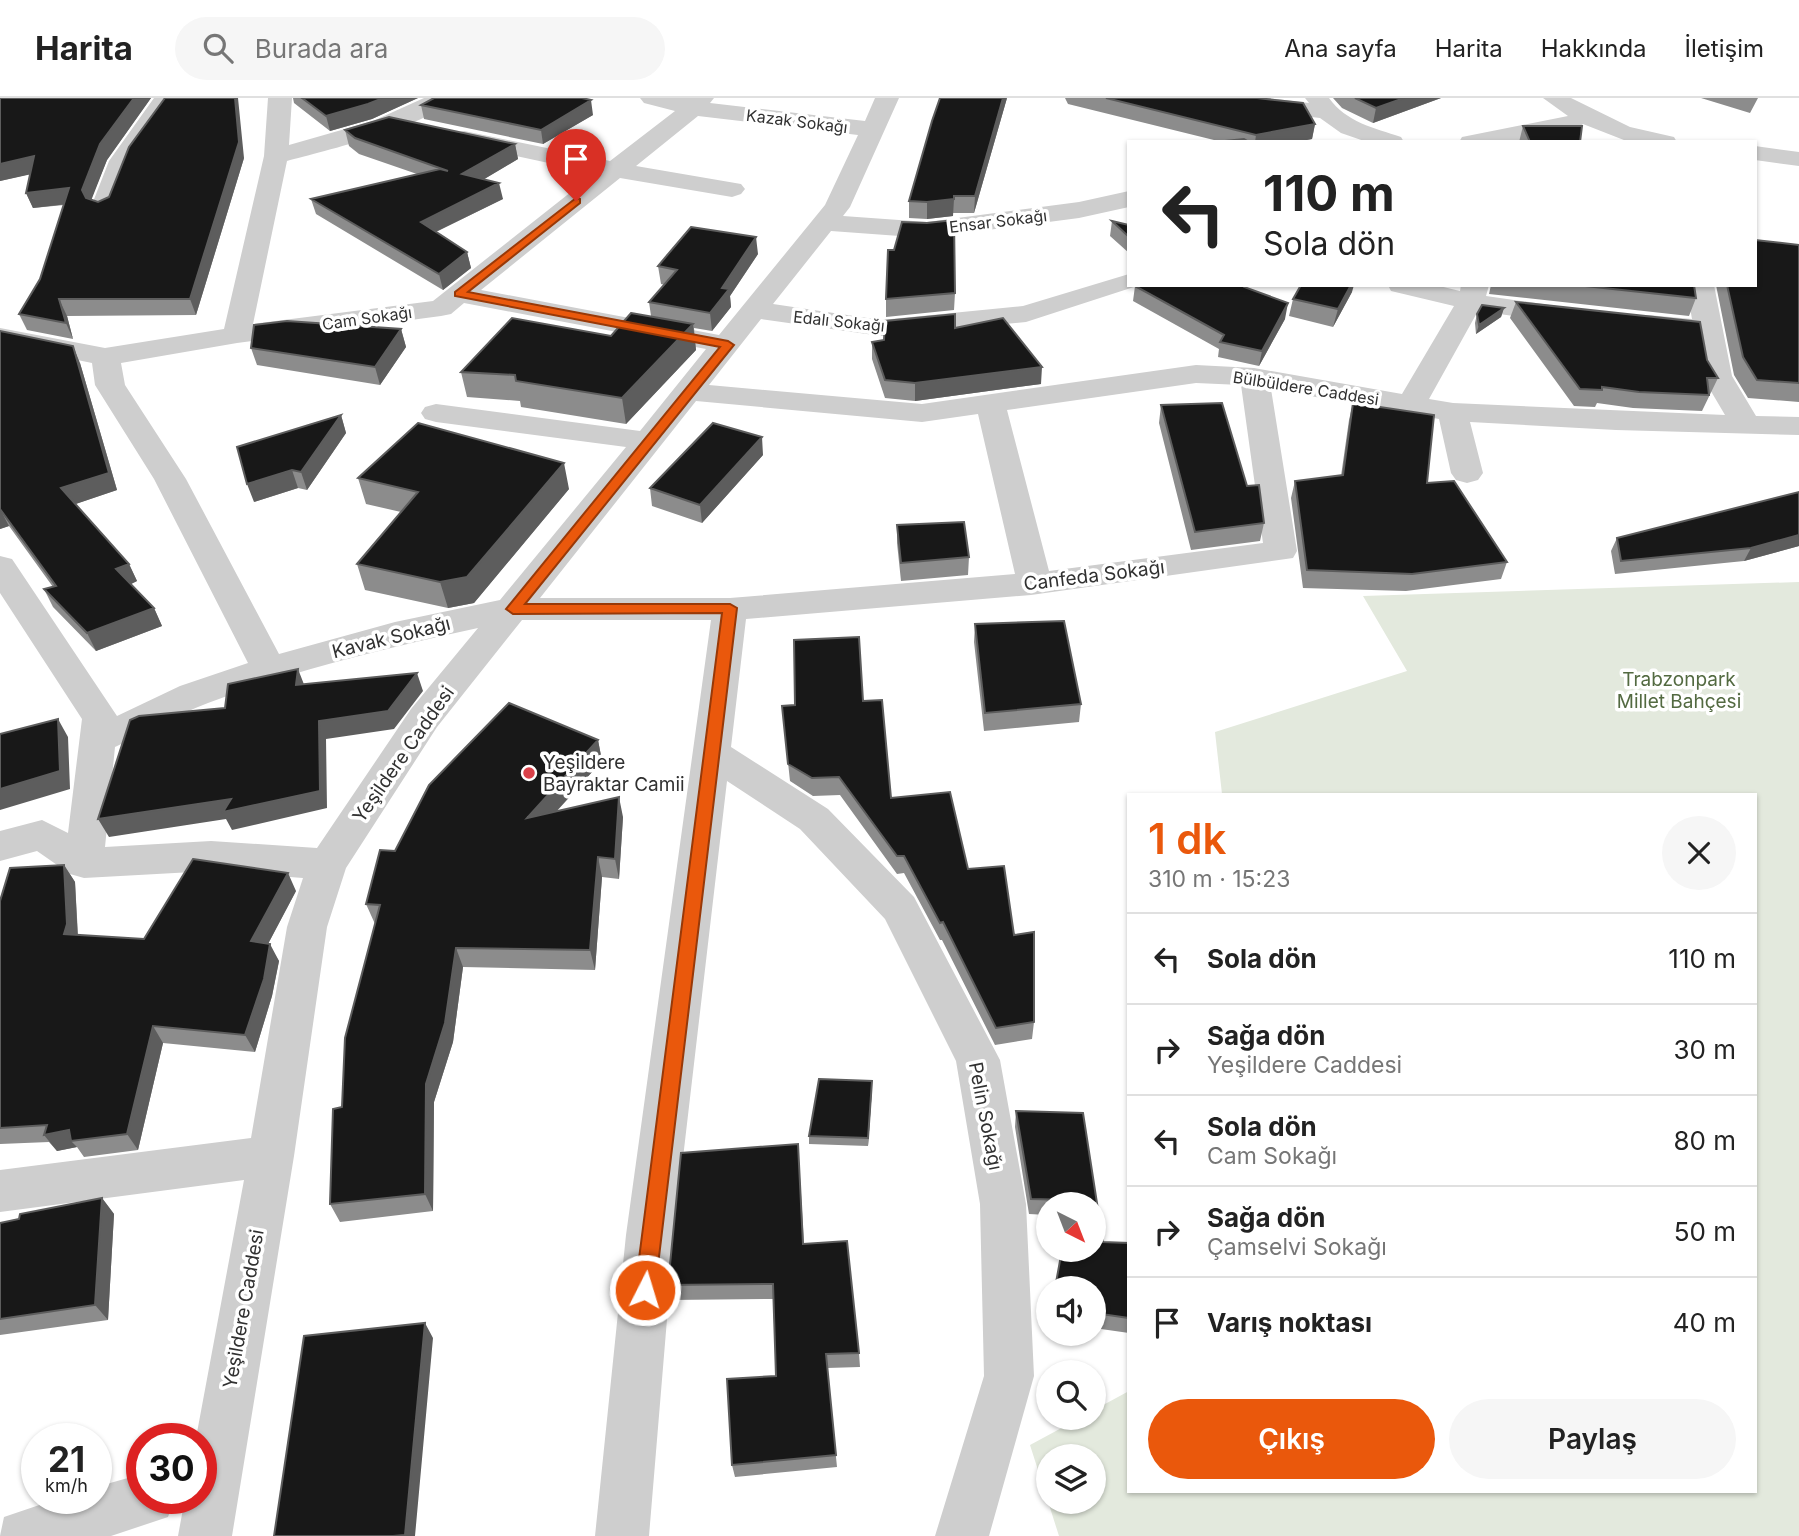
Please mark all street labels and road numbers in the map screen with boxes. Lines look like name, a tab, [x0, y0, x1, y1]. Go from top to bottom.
street label: Kazak Sokağı	[745, 105, 849, 137]
street label: Ensar Sokağı	[948, 205, 1048, 237]
street label: Cam Sokağı	[321, 302, 413, 334]
street label: Edalı Sokağı	[792, 306, 886, 336]
street label: Bülbüldere Caddesi	[1232, 367, 1380, 409]
street label: Canfeda Sokağı	[1022, 555, 1166, 596]
street label: Kavak Sokağı	[330, 612, 453, 663]
street label: Yeşildere Caddesi	[348, 682, 459, 827]
street label: Pelin Sokağı	[964, 1060, 1007, 1172]
street label: Yeşildere Caddesi	[218, 1228, 269, 1390]

